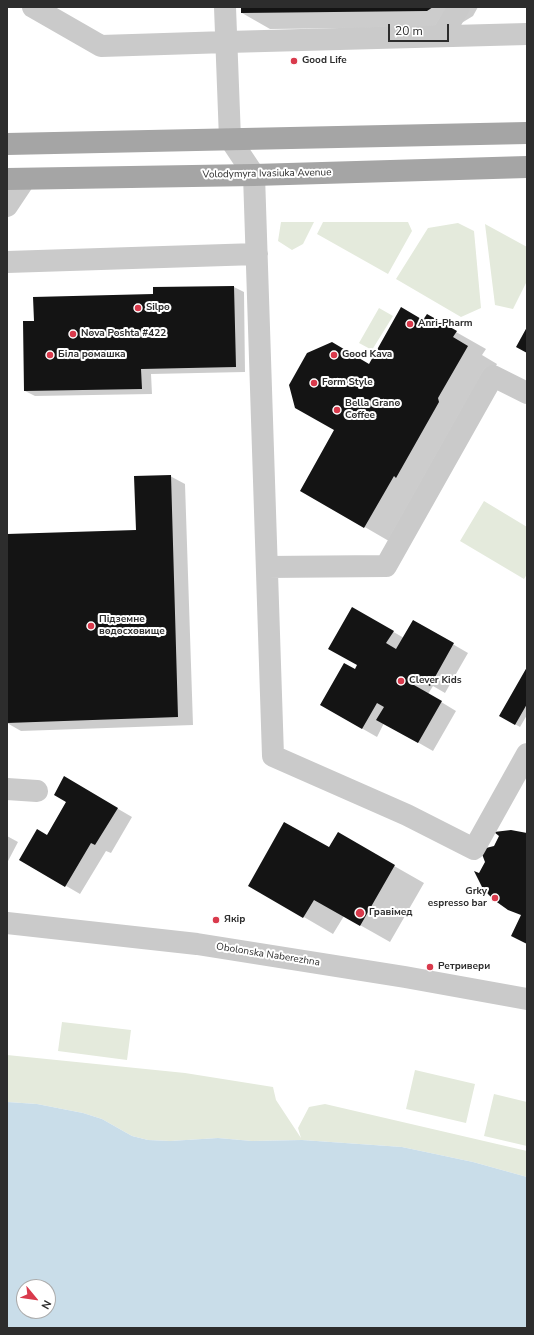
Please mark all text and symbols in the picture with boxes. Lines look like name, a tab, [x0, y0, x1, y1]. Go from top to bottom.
scale bar	[390, 16, 451, 42]
text: 20 m	[395, 23, 423, 39]
place label: Good Life	[302, 55, 347, 67]
marker: Good Life	[289, 56, 299, 66]
street label: Volodymyra Ivasiuka Avenue	[202, 167, 332, 181]
place label: Silpo	[146, 302, 170, 314]
marker: Silpo	[133, 303, 143, 313]
place label: Anri-Pharm	[418, 318, 473, 330]
marker: Anri-Pharm	[405, 319, 415, 329]
place label: Nova Poshta #422	[81, 328, 166, 340]
marker: Nova Poshta #422	[68, 329, 78, 339]
place label: Біла ромашка	[58, 349, 126, 361]
place label: Good Kava	[342, 349, 392, 361]
marker: Біла ромашка	[45, 350, 55, 360]
marker: Good Kava	[329, 350, 339, 360]
place label: Form Style	[322, 377, 373, 389]
marker: Form Style	[309, 378, 319, 388]
place label: Bella Grano Coffee	[345, 398, 400, 422]
marker: Bella Grano Coffee	[332, 405, 342, 415]
place label: Підземне водосховище	[99, 614, 165, 638]
marker: Підземне водосховище	[86, 621, 96, 631]
place label: Clever Kids	[409, 675, 462, 687]
marker: Clever Kids	[396, 676, 406, 686]
place label: Grky espresso bar	[428, 886, 487, 910]
marker: Grky espresso bar	[490, 893, 500, 903]
marker: Гравімед	[354, 907, 366, 919]
place label: Гравімед	[369, 907, 412, 919]
place label: Якір	[224, 914, 245, 926]
marker: Якір	[211, 915, 221, 925]
street label: Obolonska Naberezhna	[215, 941, 321, 969]
place label: Ретривери	[438, 961, 490, 973]
marker: Ретривери	[425, 962, 435, 972]
north arrow	[16, 1279, 56, 1319]
text: N	[38, 1297, 55, 1312]

